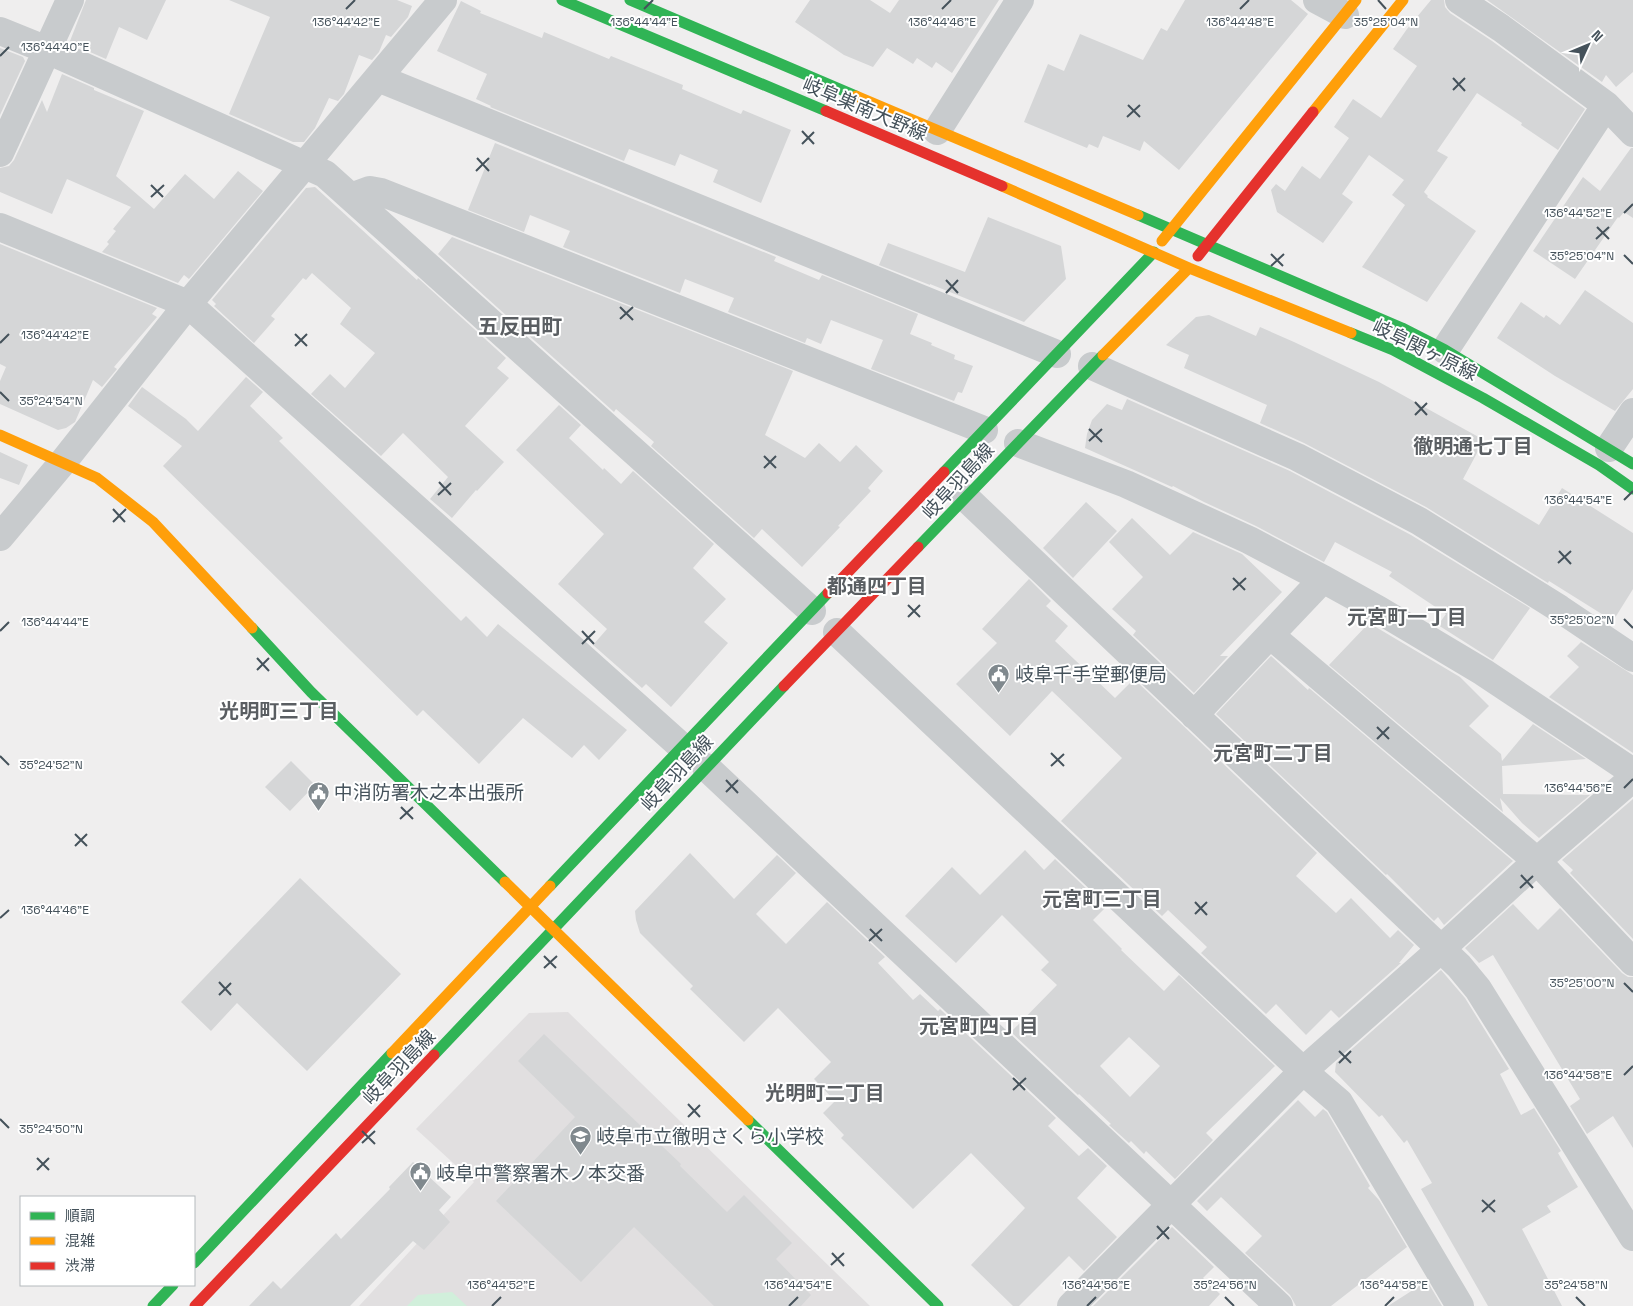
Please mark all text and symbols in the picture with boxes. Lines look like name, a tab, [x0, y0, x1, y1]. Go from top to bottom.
text: 136°44'42"E	[312, 14, 380, 30]
text: 136°44'44"E	[610, 14, 678, 30]
text: 136°44'46"E	[908, 14, 976, 30]
text: 136°44'48"E	[1206, 14, 1274, 30]
text: 35°25'04"N	[1354, 14, 1418, 30]
north arrow	[1563, 20, 1613, 70]
text: N	[1588, 26, 1607, 46]
text: 136°44'40"E	[21, 39, 89, 55]
street label: 岐阜巣南大野線	[799, 72, 931, 146]
text: 136°44'52"E	[1544, 205, 1612, 221]
text: 35°25'04"N	[1550, 248, 1614, 264]
district label: 五反田町	[478, 313, 562, 340]
street label: 岐阜関ヶ原線	[1368, 314, 1482, 386]
text: 136°44'42"E	[21, 327, 89, 343]
text: 35°24'54"N	[19, 393, 83, 409]
district label: 徹明通七丁目	[1413, 433, 1533, 459]
street label: 岐阜羽島線	[916, 438, 1000, 524]
text: 136°44'54"E	[1544, 492, 1612, 508]
district label: 都通四丁目	[827, 573, 927, 599]
district label: 元宮町一丁目	[1347, 604, 1467, 630]
text: 35°25'02"N	[1550, 612, 1614, 628]
text: 136°44'44"E	[21, 614, 89, 630]
public building icon: 岐阜千手堂郵便局	[987, 662, 1011, 693]
place label: 岐阜千手堂郵便局	[1015, 662, 1167, 687]
district label: 光明町三丁目	[219, 698, 339, 724]
street label: 岐阜羽島線	[635, 730, 719, 816]
district label: 元宮町二丁目	[1213, 740, 1333, 766]
text: 35°24'52"N	[19, 757, 83, 773]
public building icon: 中消防署木之本出張所	[306, 780, 330, 811]
place label: 中消防署木之本出張所	[334, 780, 524, 805]
text: 136°44'56"E	[1544, 780, 1612, 796]
district label: 元宮町三丁目	[1042, 886, 1162, 912]
text: 136°44'46"E	[21, 902, 89, 918]
text: 35°25'00"N	[1550, 975, 1614, 991]
district label: 元宮町四丁目	[919, 1013, 1039, 1039]
street label: 岐阜羽島線	[357, 1024, 441, 1110]
text: 136°44'58"E	[1544, 1067, 1612, 1083]
district label: 光明町二丁目	[765, 1080, 885, 1106]
text: 35°24'50"N	[19, 1121, 83, 1137]
school or university icon: 岐阜市立徹明さくら小学校	[568, 1124, 592, 1155]
place label: 岐阜市立徹明さくら小学校	[596, 1124, 824, 1149]
public building icon: 岐阜中警察署木ノ本交番	[408, 1161, 432, 1192]
place label: 岐阜中警察署木ノ本交番	[436, 1161, 645, 1186]
legend	[20, 1196, 195, 1286]
text: 順調	[65, 1206, 95, 1225]
text: 混雑	[65, 1231, 95, 1250]
text: 渋滞	[65, 1256, 95, 1275]
text: 136°44'52"E	[467, 1277, 535, 1293]
text: 136°44'54"E	[764, 1277, 832, 1293]
text: 136°44'56"E	[1062, 1277, 1130, 1293]
text: 35°24'56"N	[1193, 1277, 1257, 1293]
text: 136°44'58"E	[1360, 1277, 1428, 1293]
text: 35°24'58"N	[1544, 1277, 1608, 1293]

